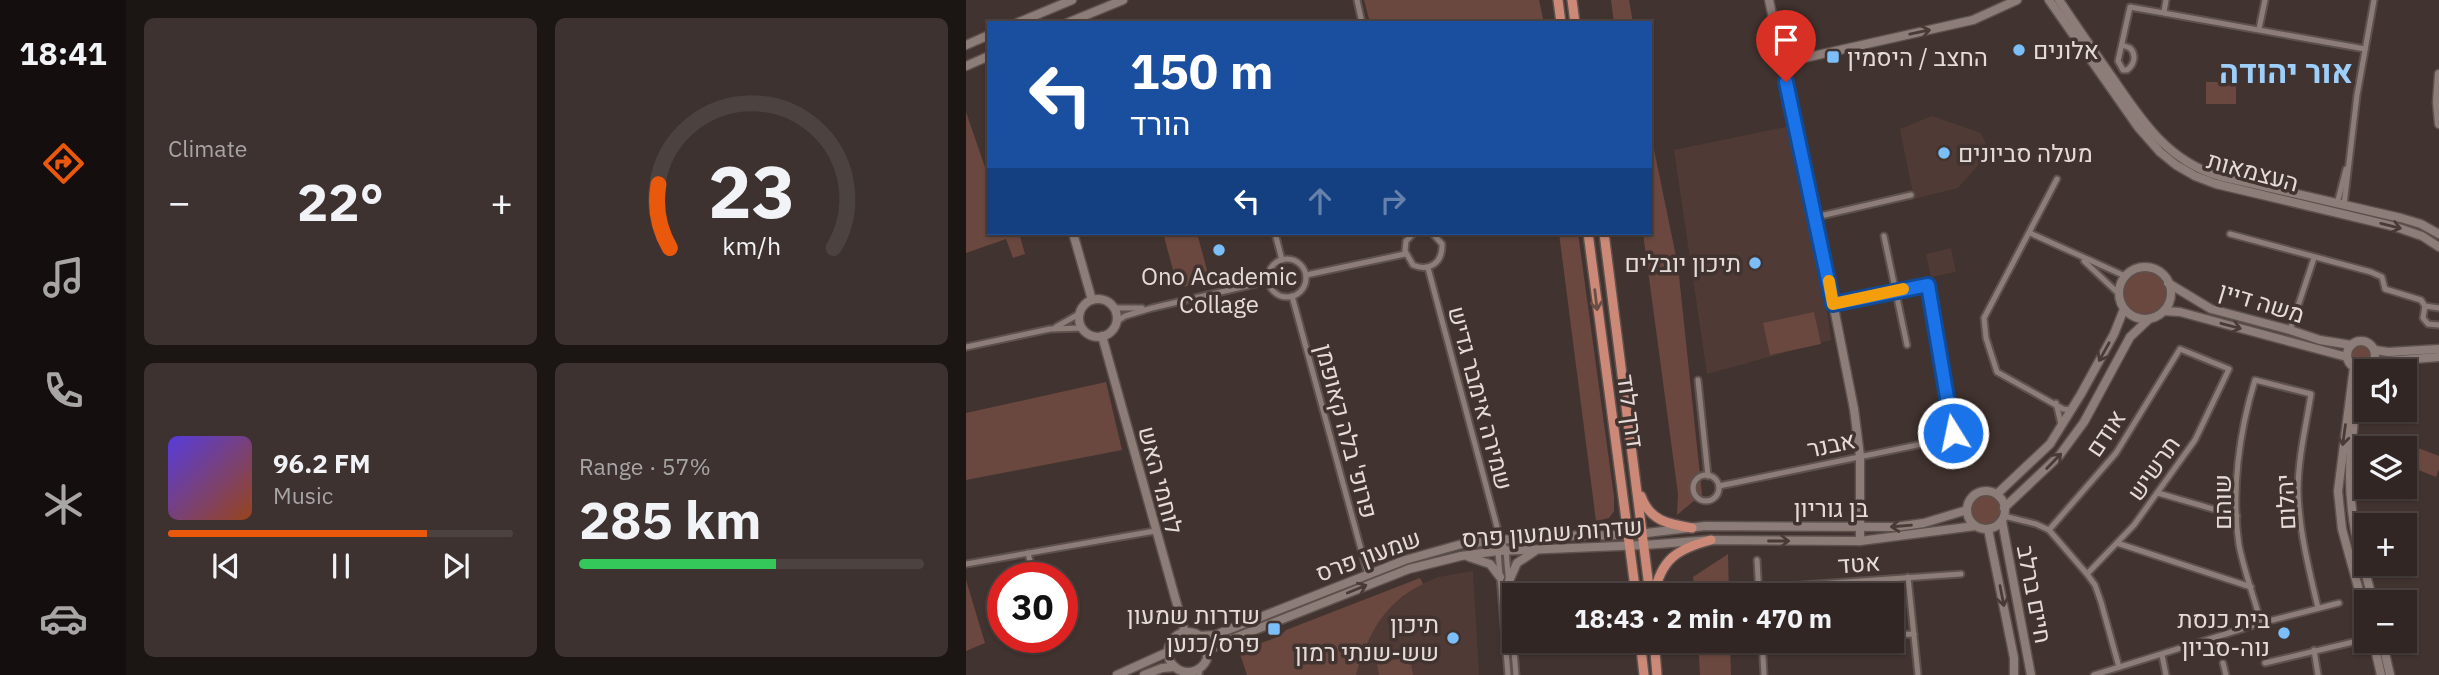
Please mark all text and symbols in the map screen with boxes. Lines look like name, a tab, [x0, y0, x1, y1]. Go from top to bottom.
pin	[1756, 10, 1816, 82]
icon: arrive	[1767, 21, 1805, 59]
one-way arrow	[1908, 25, 1931, 39]
text: 18:41	[19, 32, 107, 74]
place label: אלונים	[2033, 34, 2099, 66]
text: 150 m	[1130, 39, 1274, 102]
place label: החצב / היסמין	[1847, 41, 1988, 73]
marker: אלונים	[2011, 42, 2027, 58]
icon: left	[1015, 49, 1106, 140]
marker: החצב / היסמין	[1825, 49, 1841, 65]
district label: אור יהודה	[2219, 50, 2353, 92]
text: הורד	[1130, 102, 1191, 144]
text: Climate	[168, 133, 247, 163]
place label: מעלה סביונים	[1958, 137, 2093, 169]
icon: directions	[39, 139, 88, 188]
text: 23	[708, 143, 795, 238]
street label: העצמאות	[2204, 143, 2302, 199]
marker: מעלה סביונים	[1936, 145, 1952, 161]
text: 22°	[297, 168, 384, 235]
text: −	[168, 177, 191, 226]
text: +	[490, 177, 513, 226]
icon: left	[1228, 182, 1266, 220]
icon: ahead	[1301, 182, 1339, 220]
icon: right	[1374, 182, 1412, 220]
one-way arrow	[2379, 220, 2401, 233]
text: km/h	[722, 228, 781, 261]
marker: Ono Academic Collage	[1211, 242, 1227, 258]
place label: תיכון יובלים	[1624, 247, 1741, 279]
icon: music	[39, 253, 88, 302]
marker: תיכון יובלים	[1747, 255, 1763, 271]
place label: Ono Academic Collage	[1141, 260, 1297, 320]
street label: משה דיין	[2215, 274, 2309, 330]
one-way arrow	[1590, 289, 1603, 311]
street label: שמירה אימבר גדיש	[1441, 303, 1521, 493]
one-way arrow	[2219, 320, 2241, 333]
street label: פרופ' בלה קאופמן	[1308, 340, 1386, 522]
one-way arrow	[2097, 342, 2111, 362]
map controls	[2354, 359, 2417, 653]
button: sound	[2354, 359, 2417, 422]
icon: phone	[39, 366, 88, 415]
street label: דרך לוד	[1610, 372, 1652, 450]
position arrow	[1916, 396, 1990, 470]
street label: אודם	[2078, 403, 2132, 463]
street label: לוחמי האש	[1131, 422, 1191, 538]
street label: אבנר	[1804, 423, 1858, 465]
one-way arrow	[2338, 423, 2351, 446]
street label: תרשיש	[2119, 429, 2187, 507]
button: layers	[2354, 436, 2417, 499]
text: 96.2 FM	[273, 446, 371, 480]
text: Range · 57%	[579, 451, 711, 481]
one-way arrow	[2045, 452, 2062, 469]
street label: יהלום	[2268, 473, 2302, 531]
street label: שוהם	[2206, 474, 2238, 530]
icon: climate	[39, 480, 88, 529]
text: Music	[273, 480, 333, 510]
text: 285 km	[579, 486, 761, 553]
street label: בן גוריון	[1794, 492, 1869, 524]
street label: שדרות שמעון פרס	[1461, 510, 1643, 554]
button: +	[2354, 513, 2417, 576]
one-way arrow	[1890, 519, 1913, 532]
street label: שמעון פרס	[1311, 521, 1425, 589]
one-way arrow	[1767, 534, 1790, 548]
street label: חיים ברלב	[2010, 542, 2060, 646]
street label: אטד	[1837, 546, 1881, 580]
icon: previous	[207, 547, 245, 585]
icon: pause	[322, 547, 360, 585]
icon: next	[437, 547, 475, 585]
speed limit sign: 30	[987, 562, 1078, 653]
one-way arrow	[1346, 581, 1368, 594]
one-way arrow	[1996, 584, 2010, 607]
button: −	[2354, 590, 2417, 653]
icon: car	[39, 594, 88, 643]
place label: שדרות שמעון פרס/כנען	[1127, 599, 1260, 659]
text: 18:43 · 2 min · 470 m	[1574, 601, 1832, 635]
place label: בית כנסת נוה-סביון	[2178, 603, 2270, 663]
place label: תיכון שש-שנתי רמון	[1295, 608, 1439, 668]
marker: שדרות שמעון פרס/כנען	[1266, 621, 1282, 637]
marker: בית כנסת נוה-סביון	[2276, 625, 2292, 641]
marker: תיכון שש-שנתי רמון	[1445, 630, 1461, 646]

